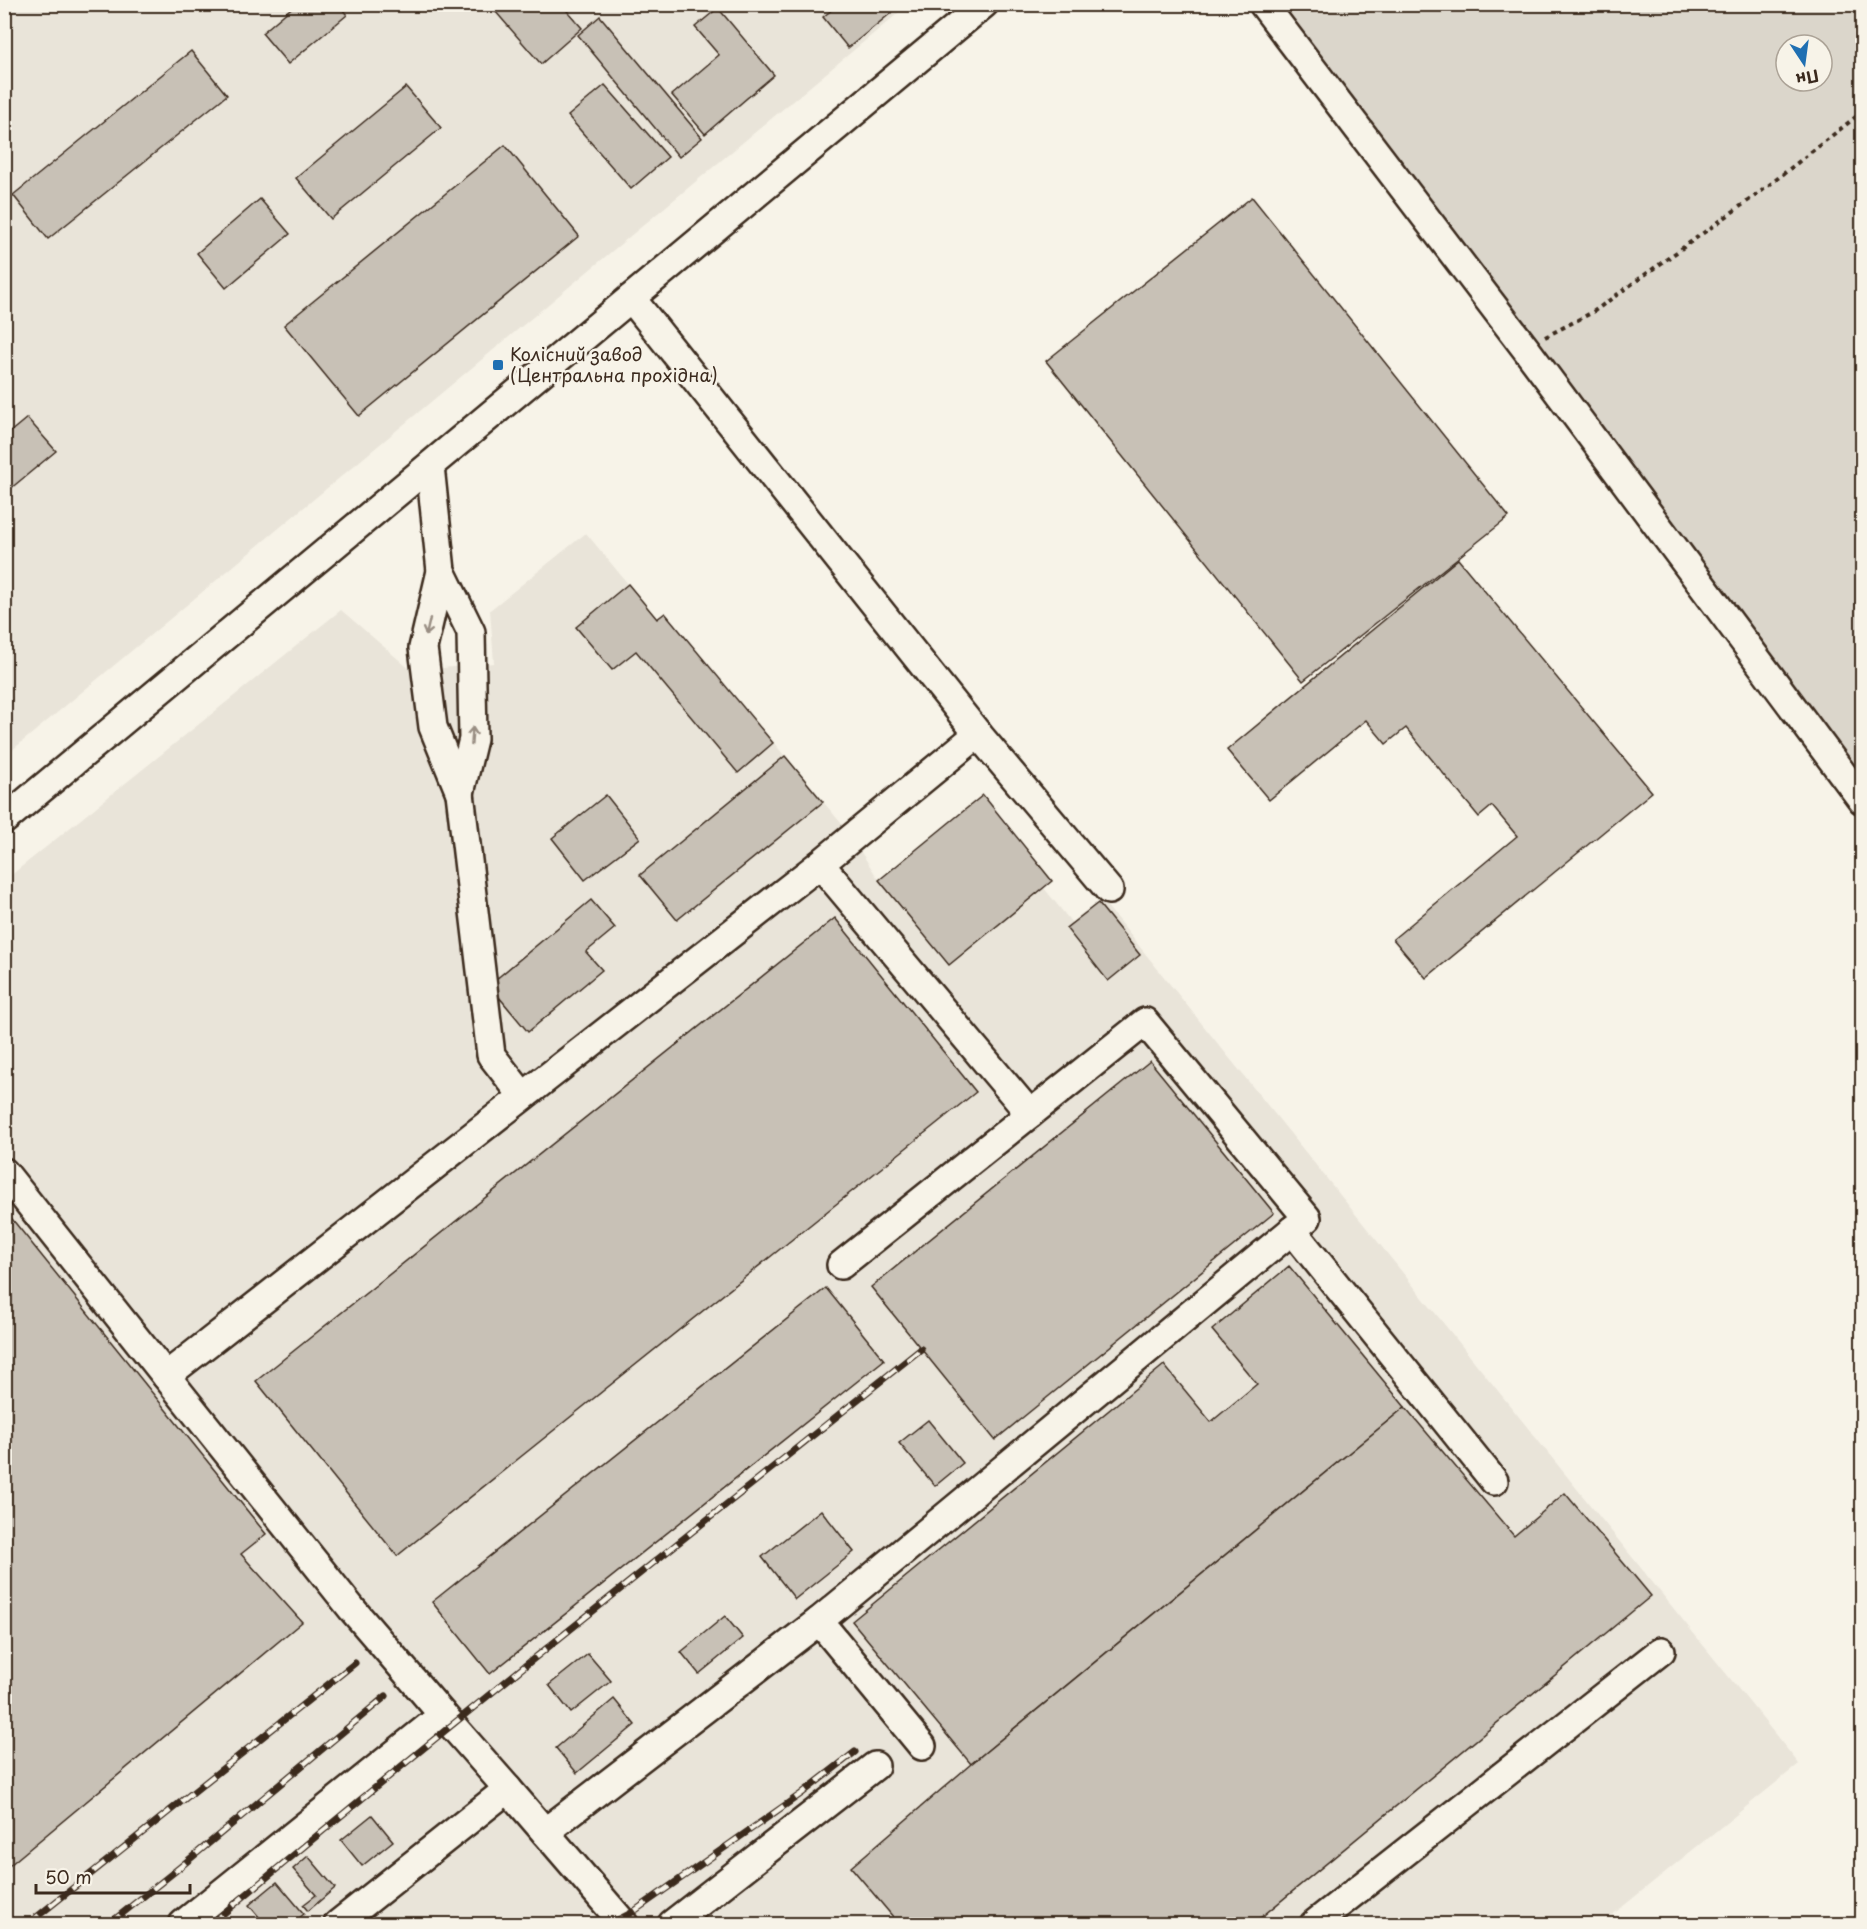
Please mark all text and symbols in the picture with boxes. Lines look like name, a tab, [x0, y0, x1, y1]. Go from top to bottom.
north arrow	[1774, 33, 1834, 93]
text: Пн	[1794, 64, 1822, 93]
place label: Колісний завод (Центральна прохідна)	[510, 340, 718, 388]
marker: Колісний завод (Центральна прохідна)	[491, 358, 505, 372]
one-way arrow	[421, 618, 433, 637]
one-way arrow	[467, 726, 478, 746]
scale bar	[36, 1857, 190, 1895]
text: 50 m	[45, 1863, 92, 1890]

